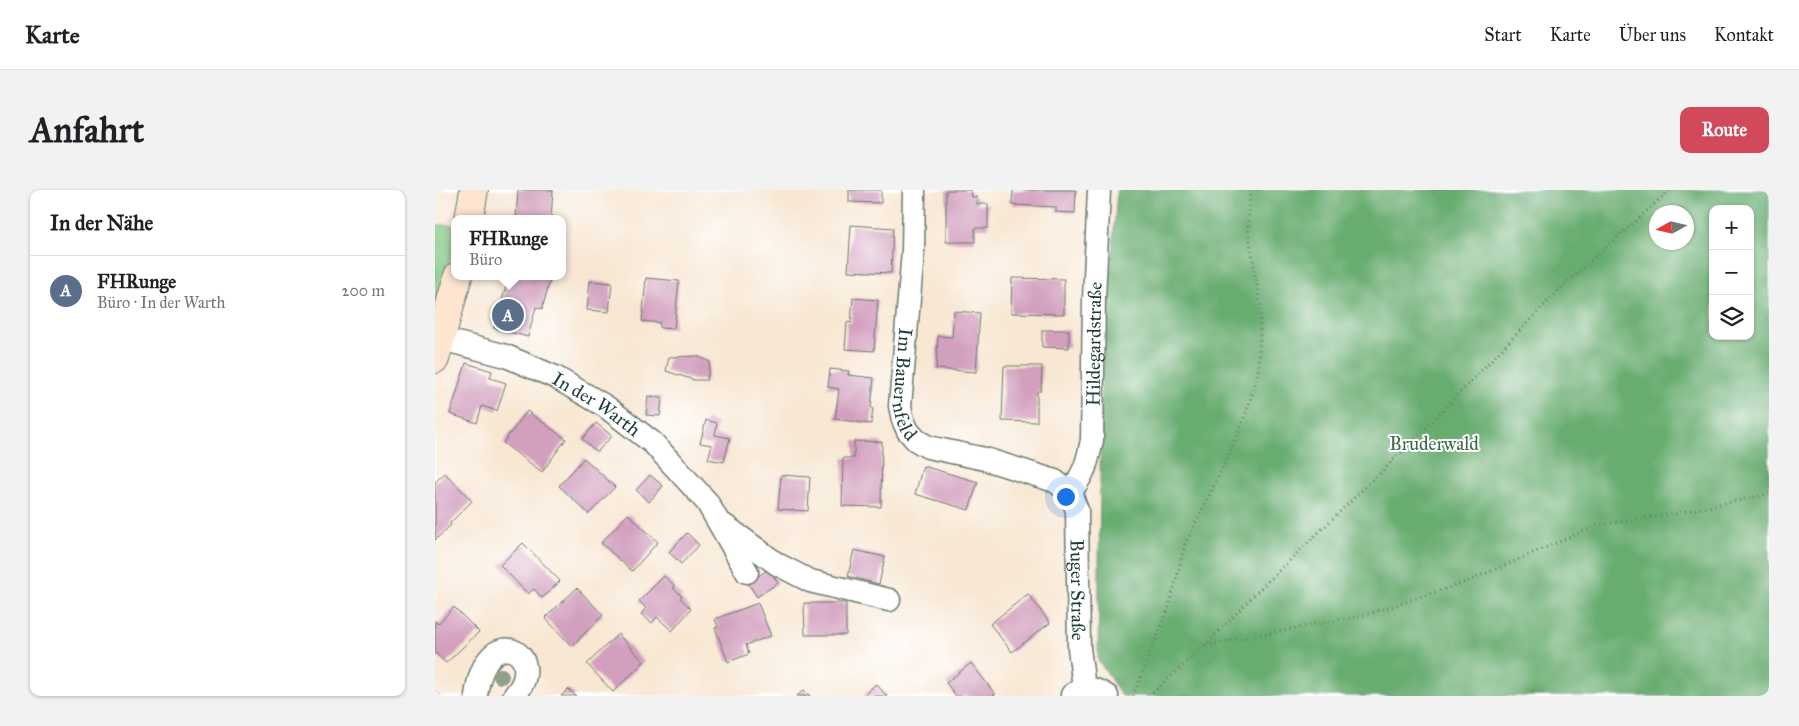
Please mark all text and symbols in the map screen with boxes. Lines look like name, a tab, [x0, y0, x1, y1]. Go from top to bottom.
text: Karte	[25, 20, 80, 50]
text: Start	[1484, 24, 1522, 46]
text: Karte	[1550, 24, 1591, 46]
text: Über uns	[1619, 24, 1686, 46]
text: Kontakt	[1714, 24, 1774, 46]
button: Route	[1680, 107, 1769, 153]
text: Anfahrt	[30, 109, 144, 152]
north arrow	[1649, 205, 1694, 250]
map controls	[1709, 205, 1754, 340]
button: +	[1709, 205, 1754, 250]
text: In der Nähe	[50, 210, 153, 236]
popup	[451, 215, 566, 280]
text: FHRunge	[469, 227, 548, 250]
text: Büro	[469, 250, 502, 269]
button: −	[1709, 250, 1754, 295]
text: FHRunge	[97, 270, 176, 293]
text: A	[61, 281, 71, 300]
text: 200 m	[342, 281, 385, 300]
street label: Hildegardstraße	[1081, 281, 1107, 406]
text: Büro · In der Warth	[97, 293, 225, 312]
button: layers	[1709, 295, 1754, 340]
pin: A	[492, 296, 524, 334]
street label: Im Bauernfeld	[887, 327, 922, 446]
street label: In der Warth	[548, 367, 645, 441]
park label: Bruderwald	[1389, 432, 1479, 455]
your location	[1053, 484, 1079, 510]
street label: Buger Straße	[1065, 539, 1090, 641]

